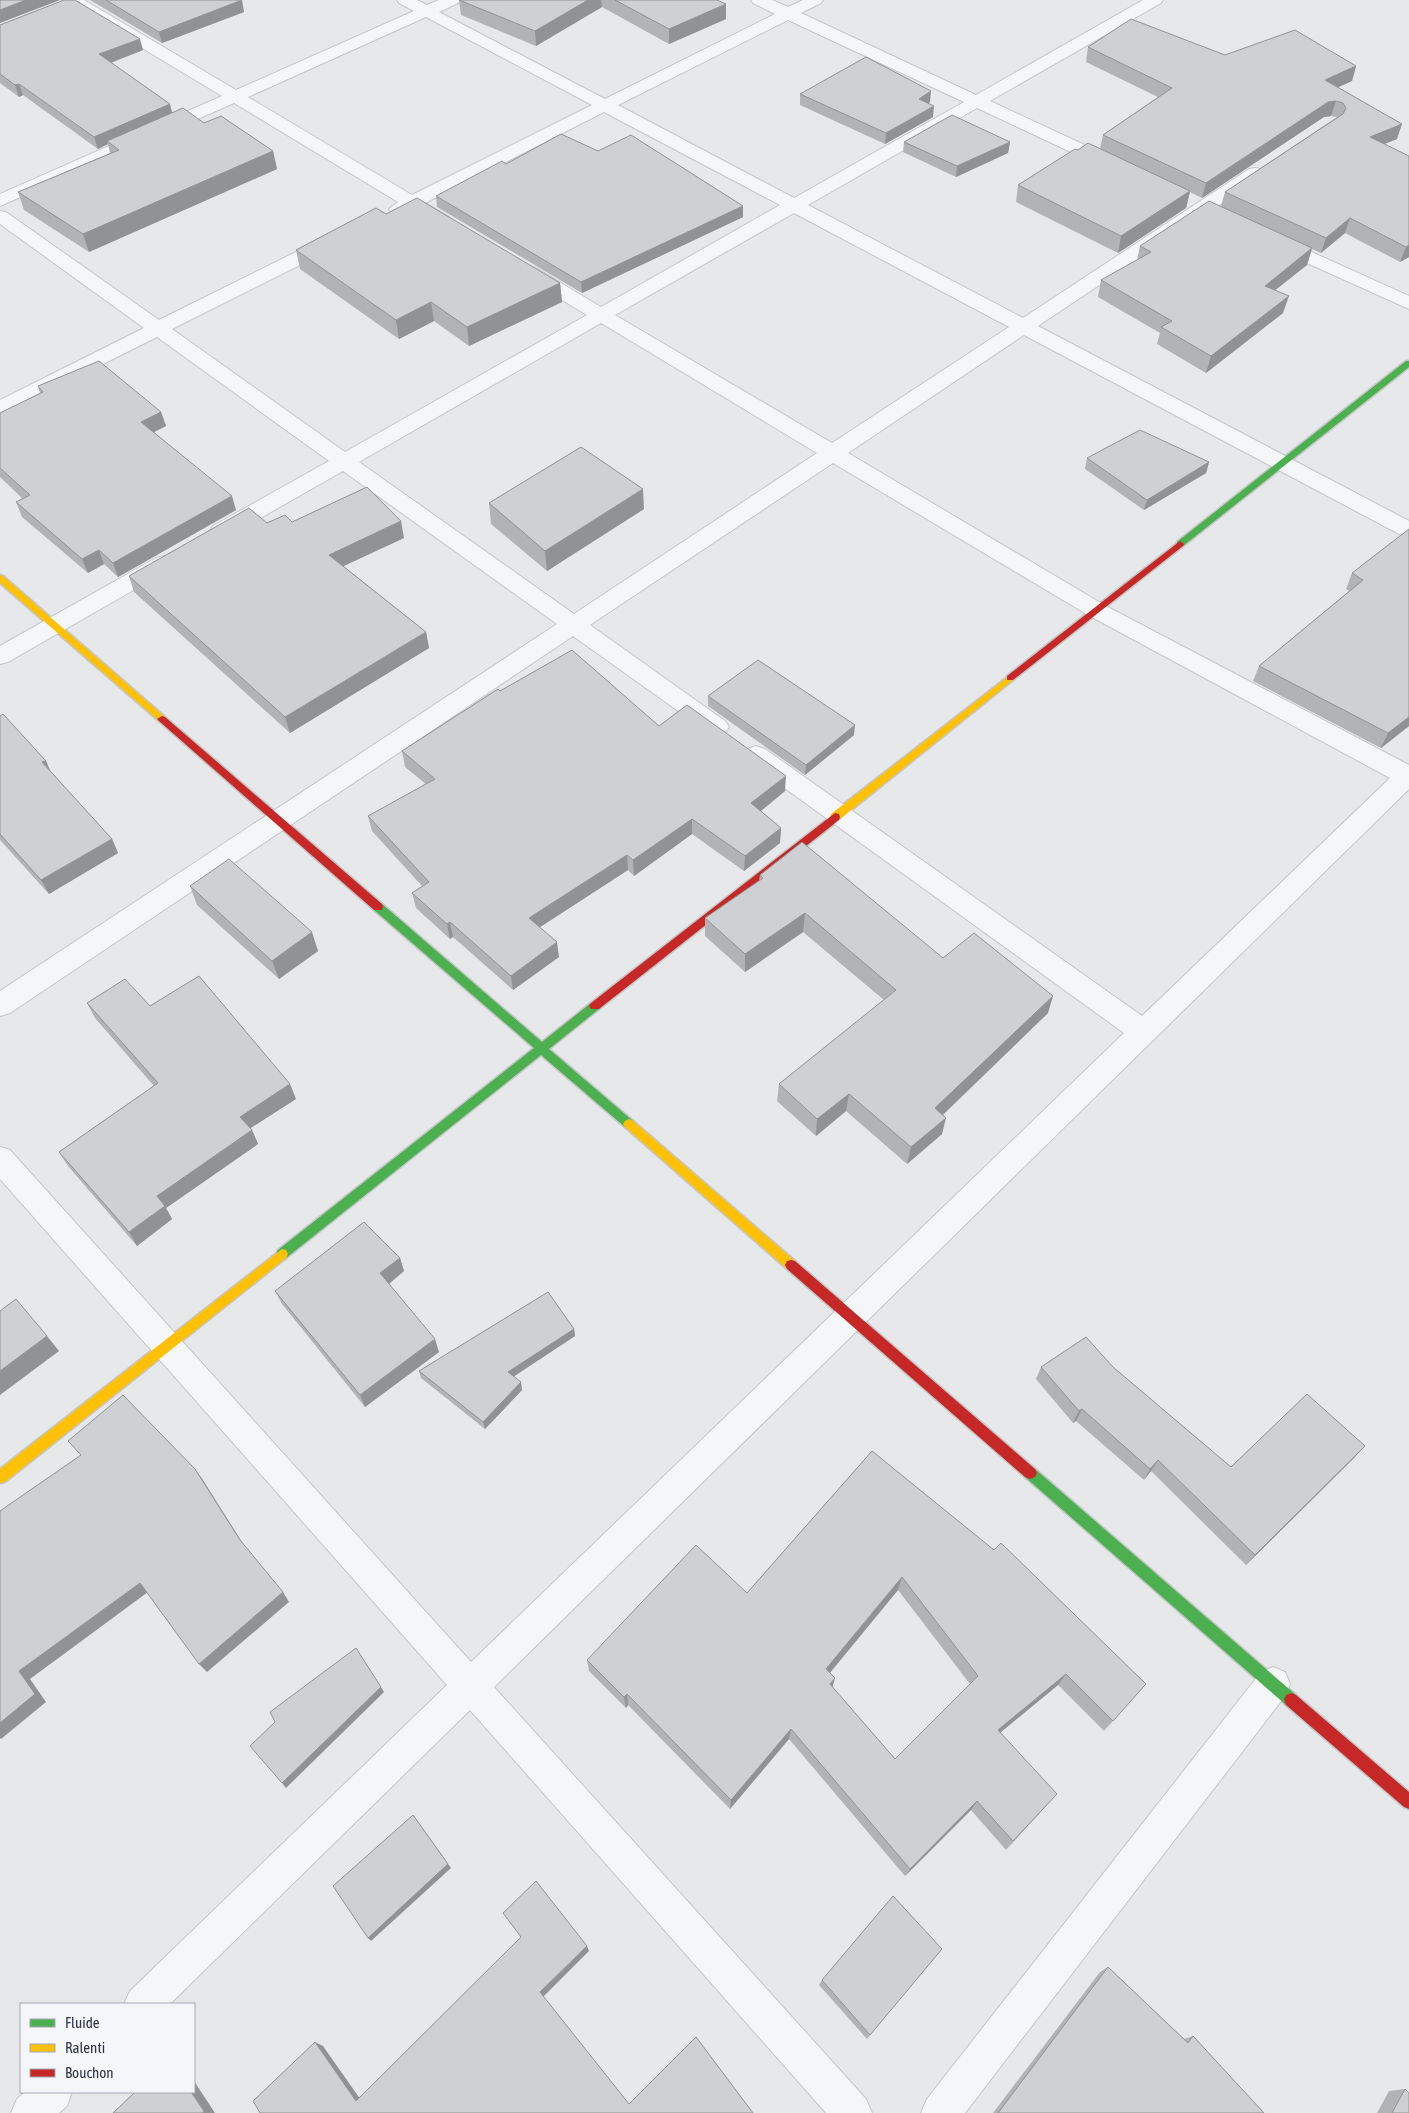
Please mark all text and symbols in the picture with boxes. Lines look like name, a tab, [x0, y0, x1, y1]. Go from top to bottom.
legend	[20, 2003, 195, 2093]
text: Fluide	[65, 2014, 100, 2031]
text: Ralenti	[65, 2039, 105, 2056]
text: Bouchon	[65, 2064, 114, 2081]

